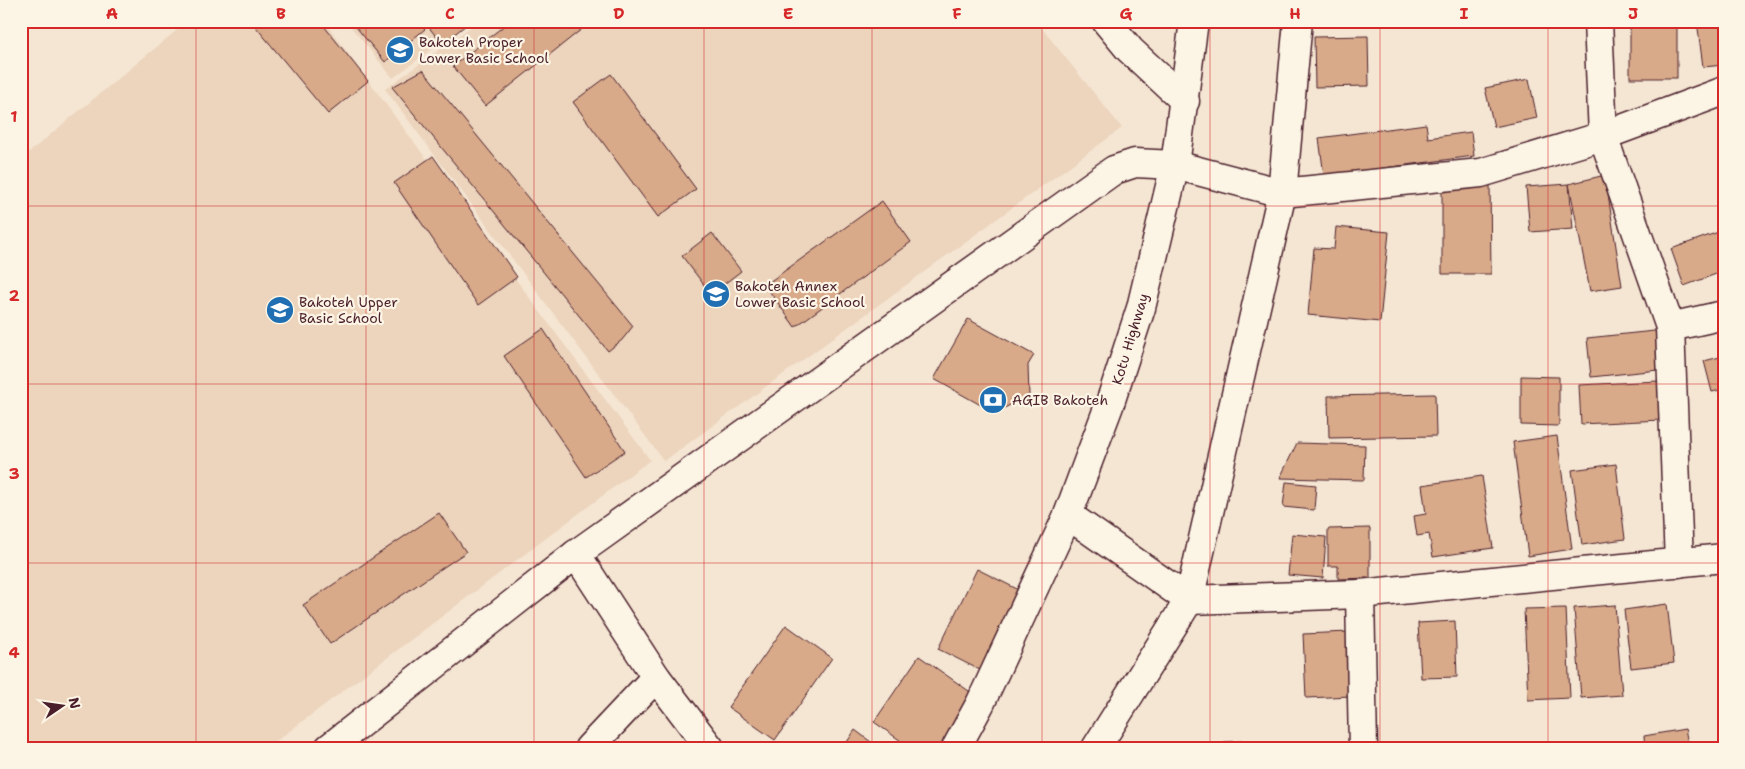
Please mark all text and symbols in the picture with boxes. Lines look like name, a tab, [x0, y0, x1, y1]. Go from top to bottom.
text: A	[106, 3, 118, 24]
text: B	[276, 3, 286, 24]
text: C	[445, 3, 455, 24]
text: D	[613, 3, 625, 24]
text: E	[783, 3, 793, 24]
text: F	[952, 3, 962, 24]
text: G	[1120, 3, 1133, 24]
text: H	[1289, 3, 1301, 24]
text: I	[1460, 3, 1469, 24]
text: J	[1628, 3, 1638, 24]
place label: Bakoteh Proper Lower Basic School	[419, 33, 550, 67]
school or university icon: Bakoteh Proper Lower Basic School	[385, 35, 415, 65]
text: 1	[10, 106, 18, 127]
place label: Bakoteh Annex Lower Basic School	[735, 277, 866, 311]
school or university icon: Bakoteh Annex Lower Basic School	[701, 279, 731, 309]
text: 2	[8, 285, 20, 306]
street label: Kotu Highway	[1108, 291, 1152, 387]
place label: Bakoteh Upper Basic School	[299, 293, 398, 327]
school or university icon: Bakoteh Upper Basic School	[265, 295, 295, 325]
bank icon: AGIB Bakoteh	[978, 385, 1008, 415]
place label: AGIB Bakoteh	[1012, 391, 1108, 409]
text: 3	[8, 463, 20, 484]
text: 4	[8, 642, 20, 663]
north arrow	[38, 682, 88, 732]
text: N	[65, 696, 85, 711]

